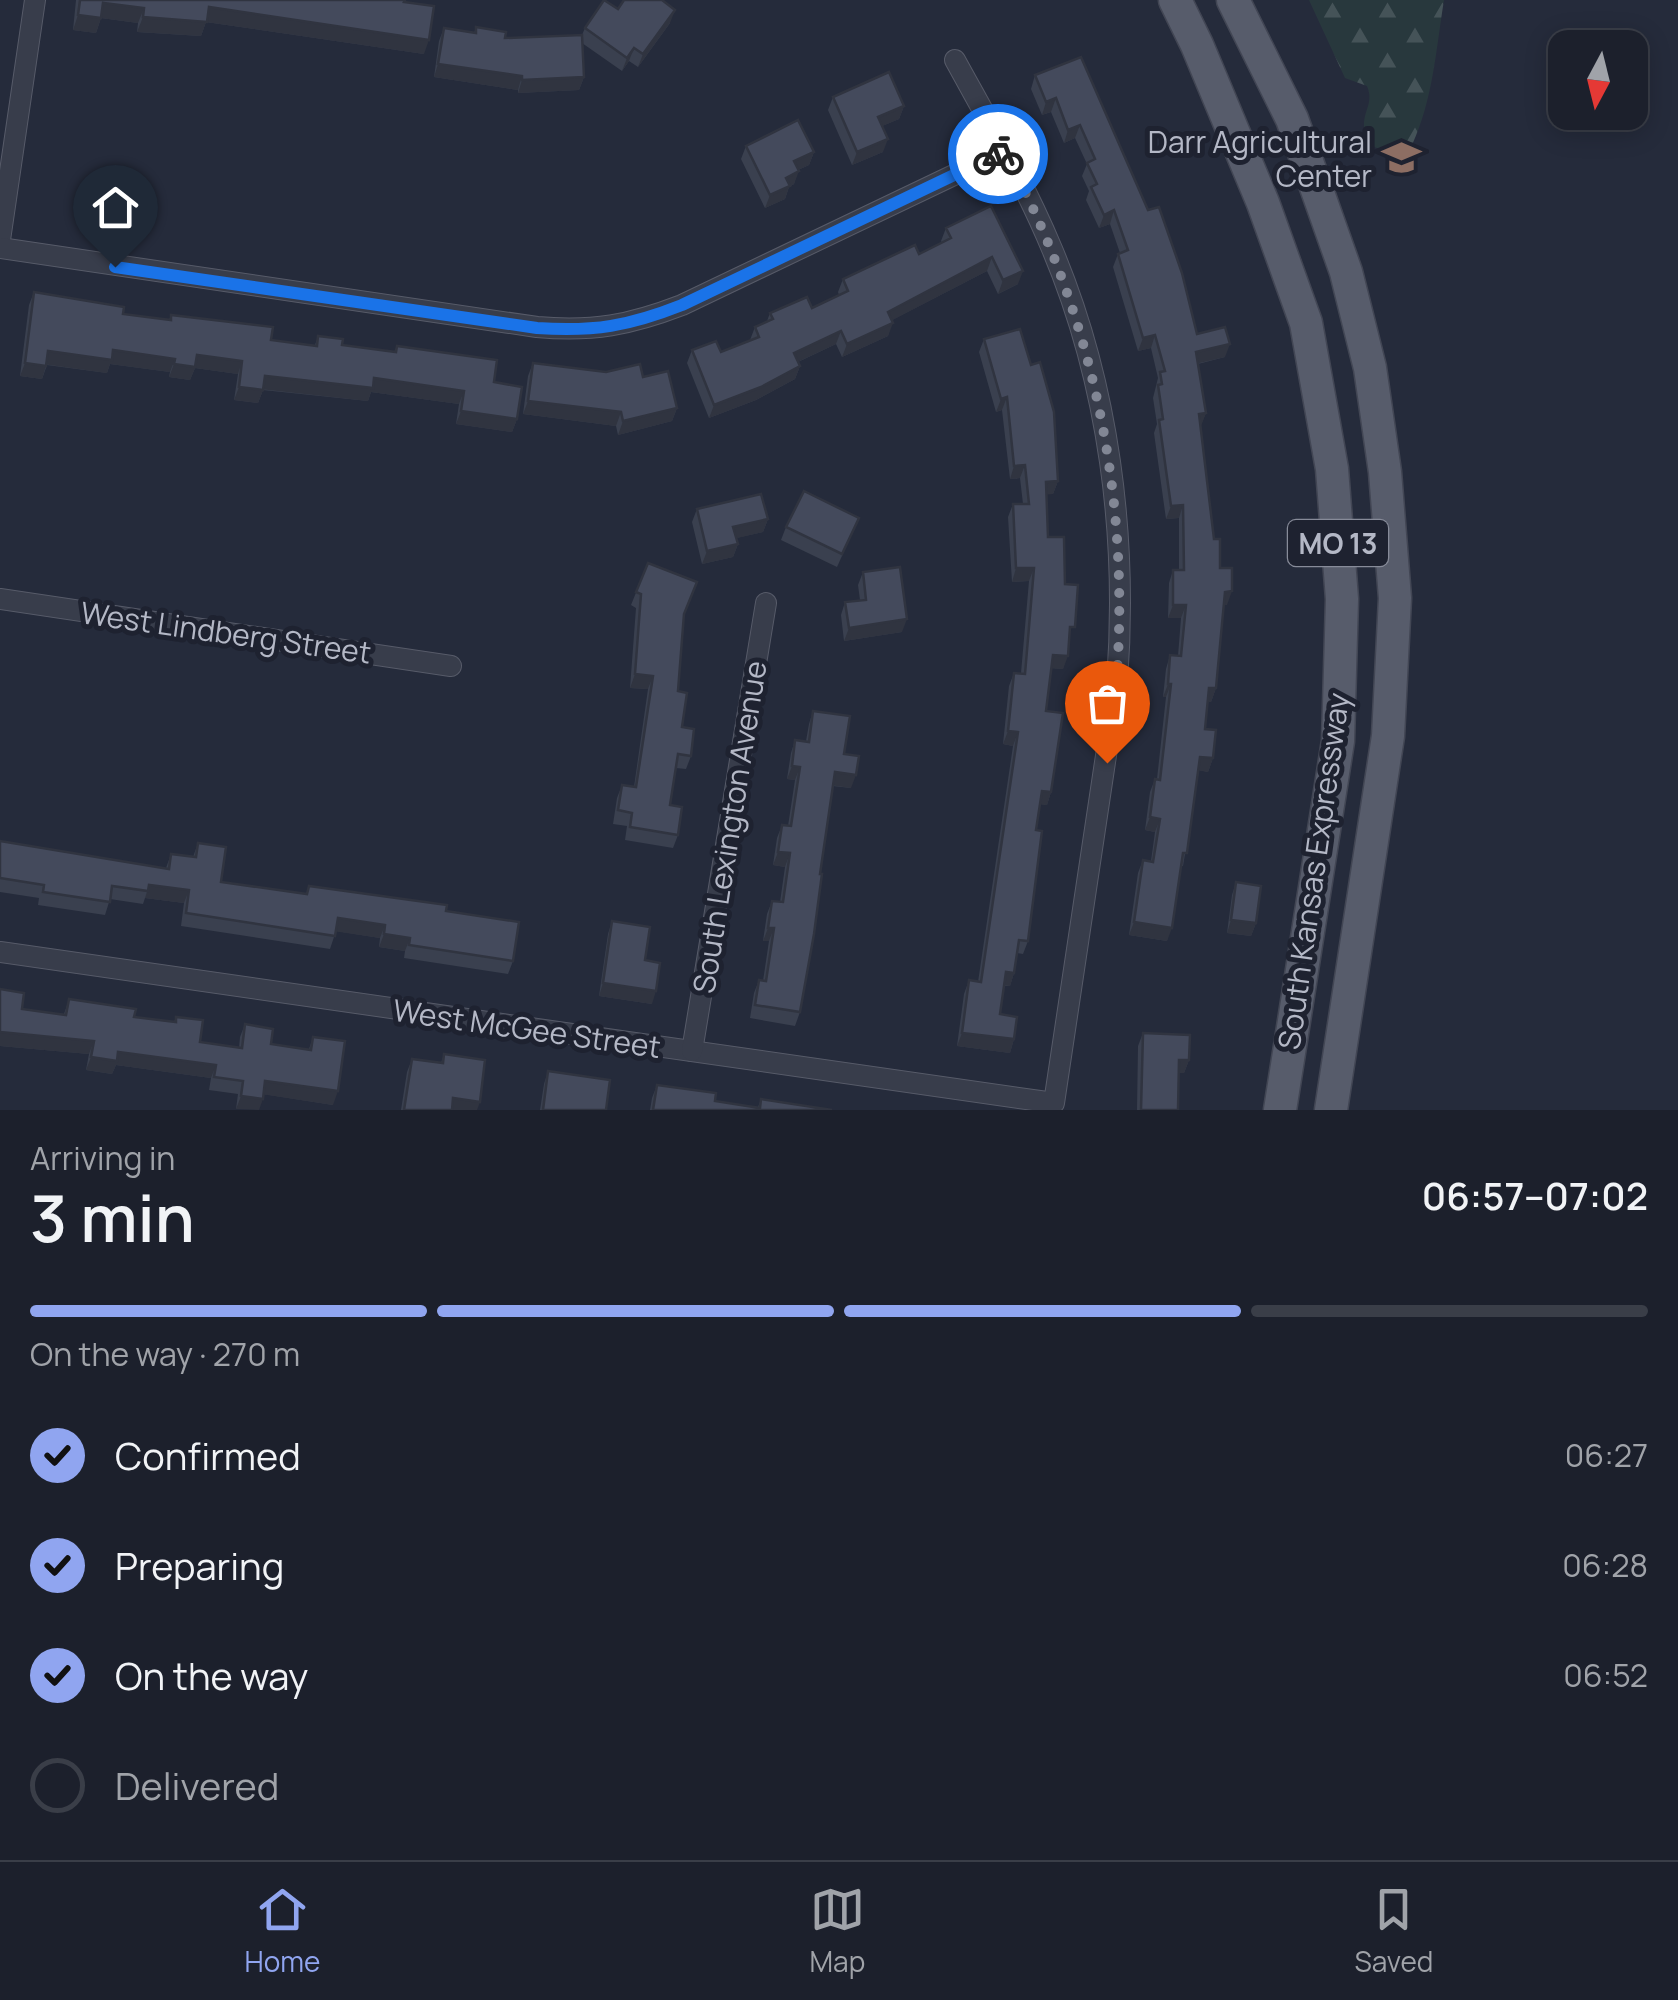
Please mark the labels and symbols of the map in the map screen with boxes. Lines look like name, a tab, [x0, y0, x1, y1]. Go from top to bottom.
north arrow	[1548, 30, 1648, 130]
courier	[948, 104, 1048, 204]
place label: Darr Agricultural Center	[1148, 121, 1372, 196]
school or university icon: Darr Agricultural Center	[1381, 137, 1423, 179]
pin	[73, 165, 158, 268]
road number: MO 13	[1288, 520, 1388, 566]
street label: West Lindberg Street	[78, 591, 374, 673]
street label: South Lexington Avenue	[682, 658, 776, 996]
pin	[1065, 661, 1150, 764]
street label: South Kansas Expressway	[1268, 690, 1358, 1052]
street label: West McGee Street	[391, 989, 663, 1067]

